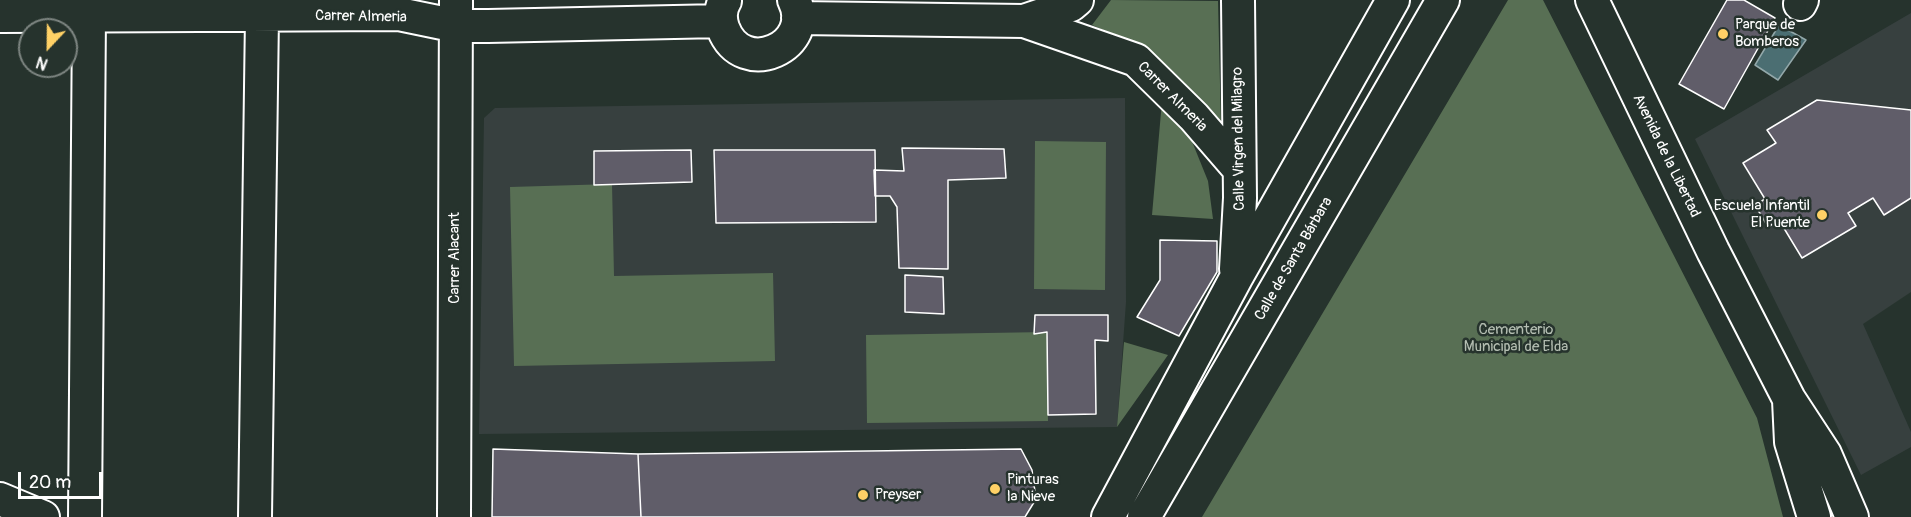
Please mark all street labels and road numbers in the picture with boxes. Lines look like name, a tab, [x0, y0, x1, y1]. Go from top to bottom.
street label: Carrer Almeria	[315, 7, 407, 27]
street label: Carrer Almeria	[1133, 58, 1211, 136]
street label: Calle Virgen del Milagro	[1229, 67, 1249, 211]
street label: Avenida de la Libertad	[1628, 91, 1704, 221]
street label: Calle de Santa Bárbara	[1251, 194, 1337, 324]
street label: Carrer Alacant	[446, 212, 464, 304]

